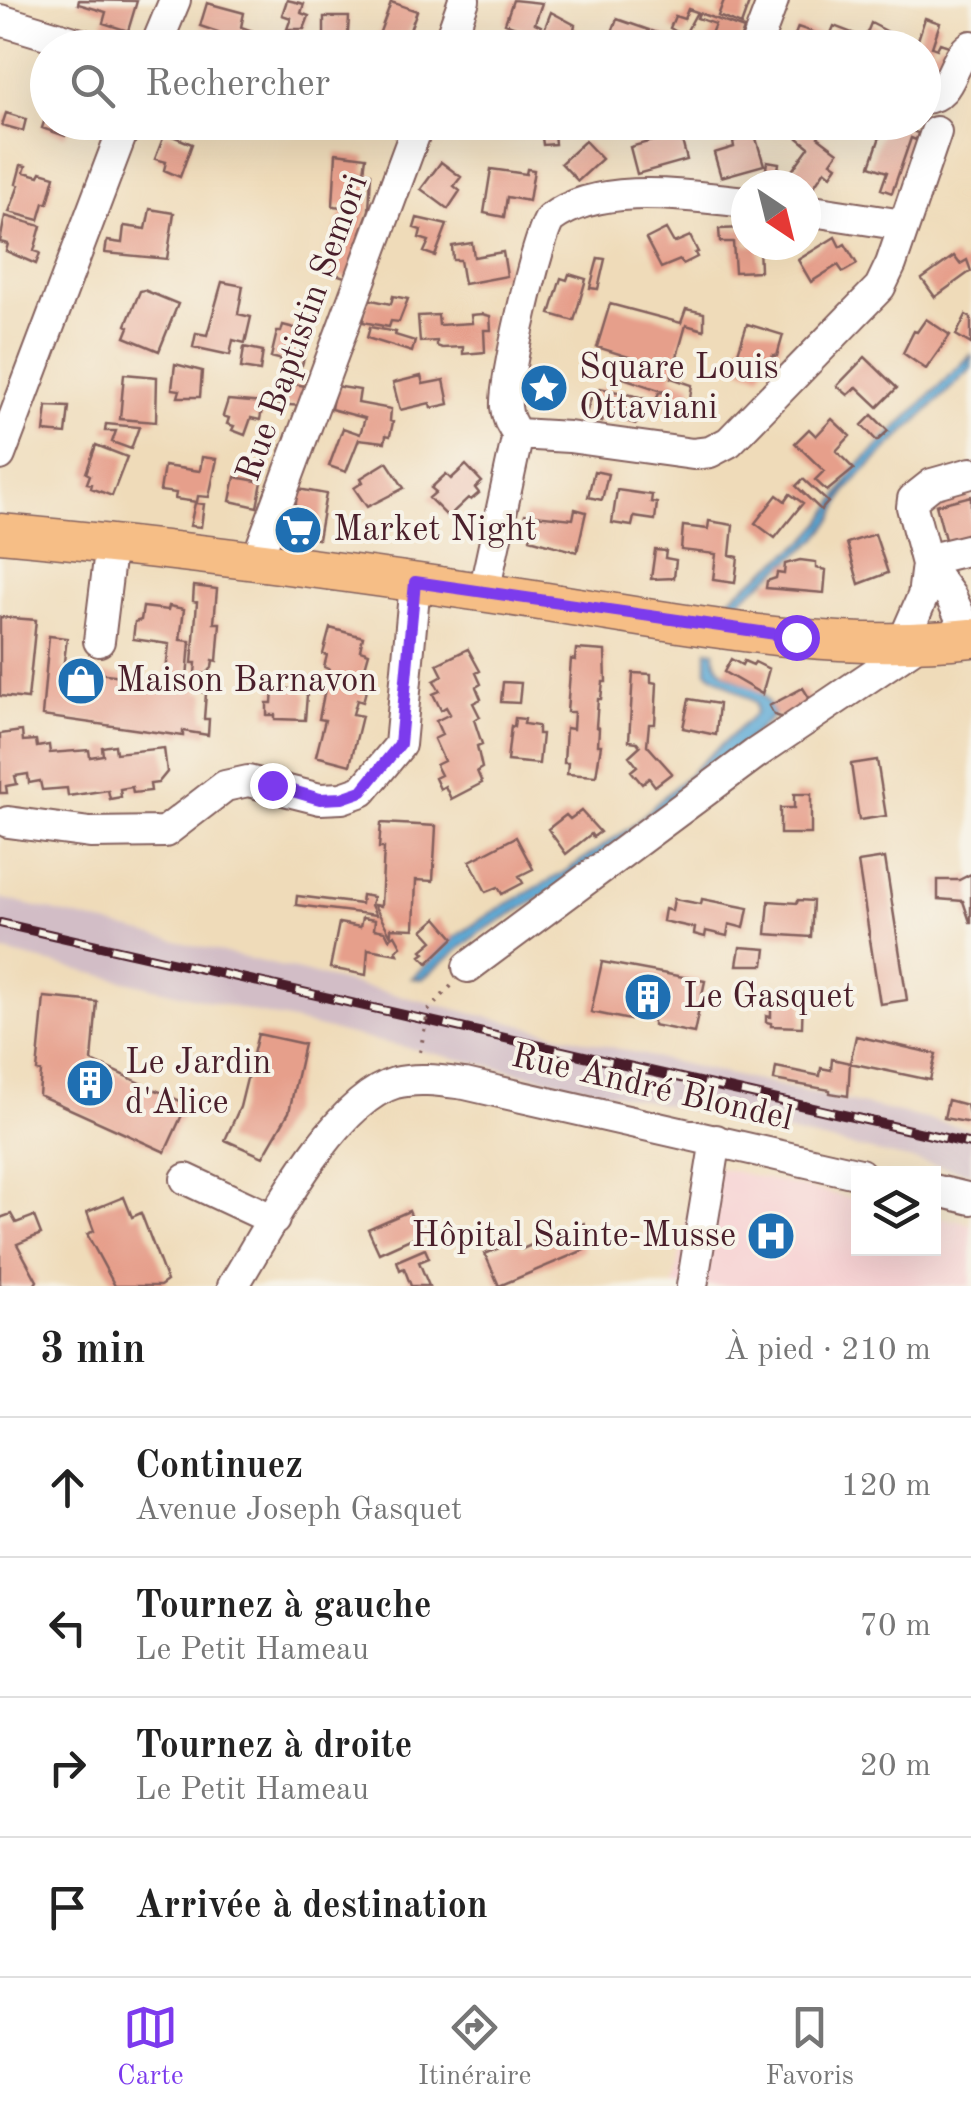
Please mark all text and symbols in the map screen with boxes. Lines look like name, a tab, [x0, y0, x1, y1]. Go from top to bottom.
search box	[30, 30, 941, 140]
icon: search	[65, 58, 120, 113]
text: Rechercher	[145, 66, 330, 104]
street label: Rue Baptistin Semori	[231, 170, 375, 486]
north arrow	[731, 170, 821, 260]
place label: Square Louis Ottaviani	[579, 351, 779, 426]
place icon: Square Louis Ottaviani	[518, 362, 570, 414]
supermarket icon: Market Night	[272, 504, 324, 556]
place label: Market Night	[333, 513, 537, 548]
route start	[774, 615, 820, 661]
shop icon: Maison Barnavon	[55, 655, 107, 707]
place label: Maison Barnavon	[116, 664, 377, 699]
route end	[250, 763, 296, 809]
building icon: Le Gasquet	[622, 971, 674, 1023]
place label: Le Gasquet	[683, 980, 855, 1015]
street label: Rue André Blondel	[508, 1039, 796, 1137]
place label: Le Jardin d'Alice	[125, 1046, 272, 1121]
building icon: Le Jardin d'Alice	[64, 1057, 116, 1109]
map controls	[851, 1166, 941, 1256]
button: layers	[851, 1166, 941, 1256]
hospital icon: Hôpital Sainte-Musse	[745, 1210, 797, 1262]
place label: Hôpital Sainte-Musse	[412, 1219, 736, 1254]
text: 3 min	[40, 1330, 146, 1372]
text: À pied · 210 m	[724, 1335, 931, 1367]
text: Continuez	[135, 1448, 303, 1486]
icon: ahead	[40, 1460, 95, 1515]
text: 120 m	[841, 1471, 931, 1503]
text: Avenue Joseph Gasquet	[135, 1495, 462, 1527]
text: Tournez à gauche	[135, 1588, 432, 1626]
icon: left	[40, 1600, 95, 1655]
text: 70 m	[860, 1611, 931, 1643]
text: Le Petit Hameau	[135, 1635, 369, 1667]
text: Tournez à droite	[135, 1728, 413, 1766]
icon: right	[40, 1740, 95, 1795]
text: 20 m	[860, 1751, 931, 1783]
text: Le Petit Hameau	[135, 1775, 369, 1807]
icon: arrive	[40, 1880, 95, 1935]
text: Arrivée à destination	[135, 1888, 488, 1926]
tab: Carte	[117, 2000, 184, 2095]
tab: Itinéraire	[418, 2000, 531, 2095]
tab: Favoris	[765, 2000, 854, 2095]

